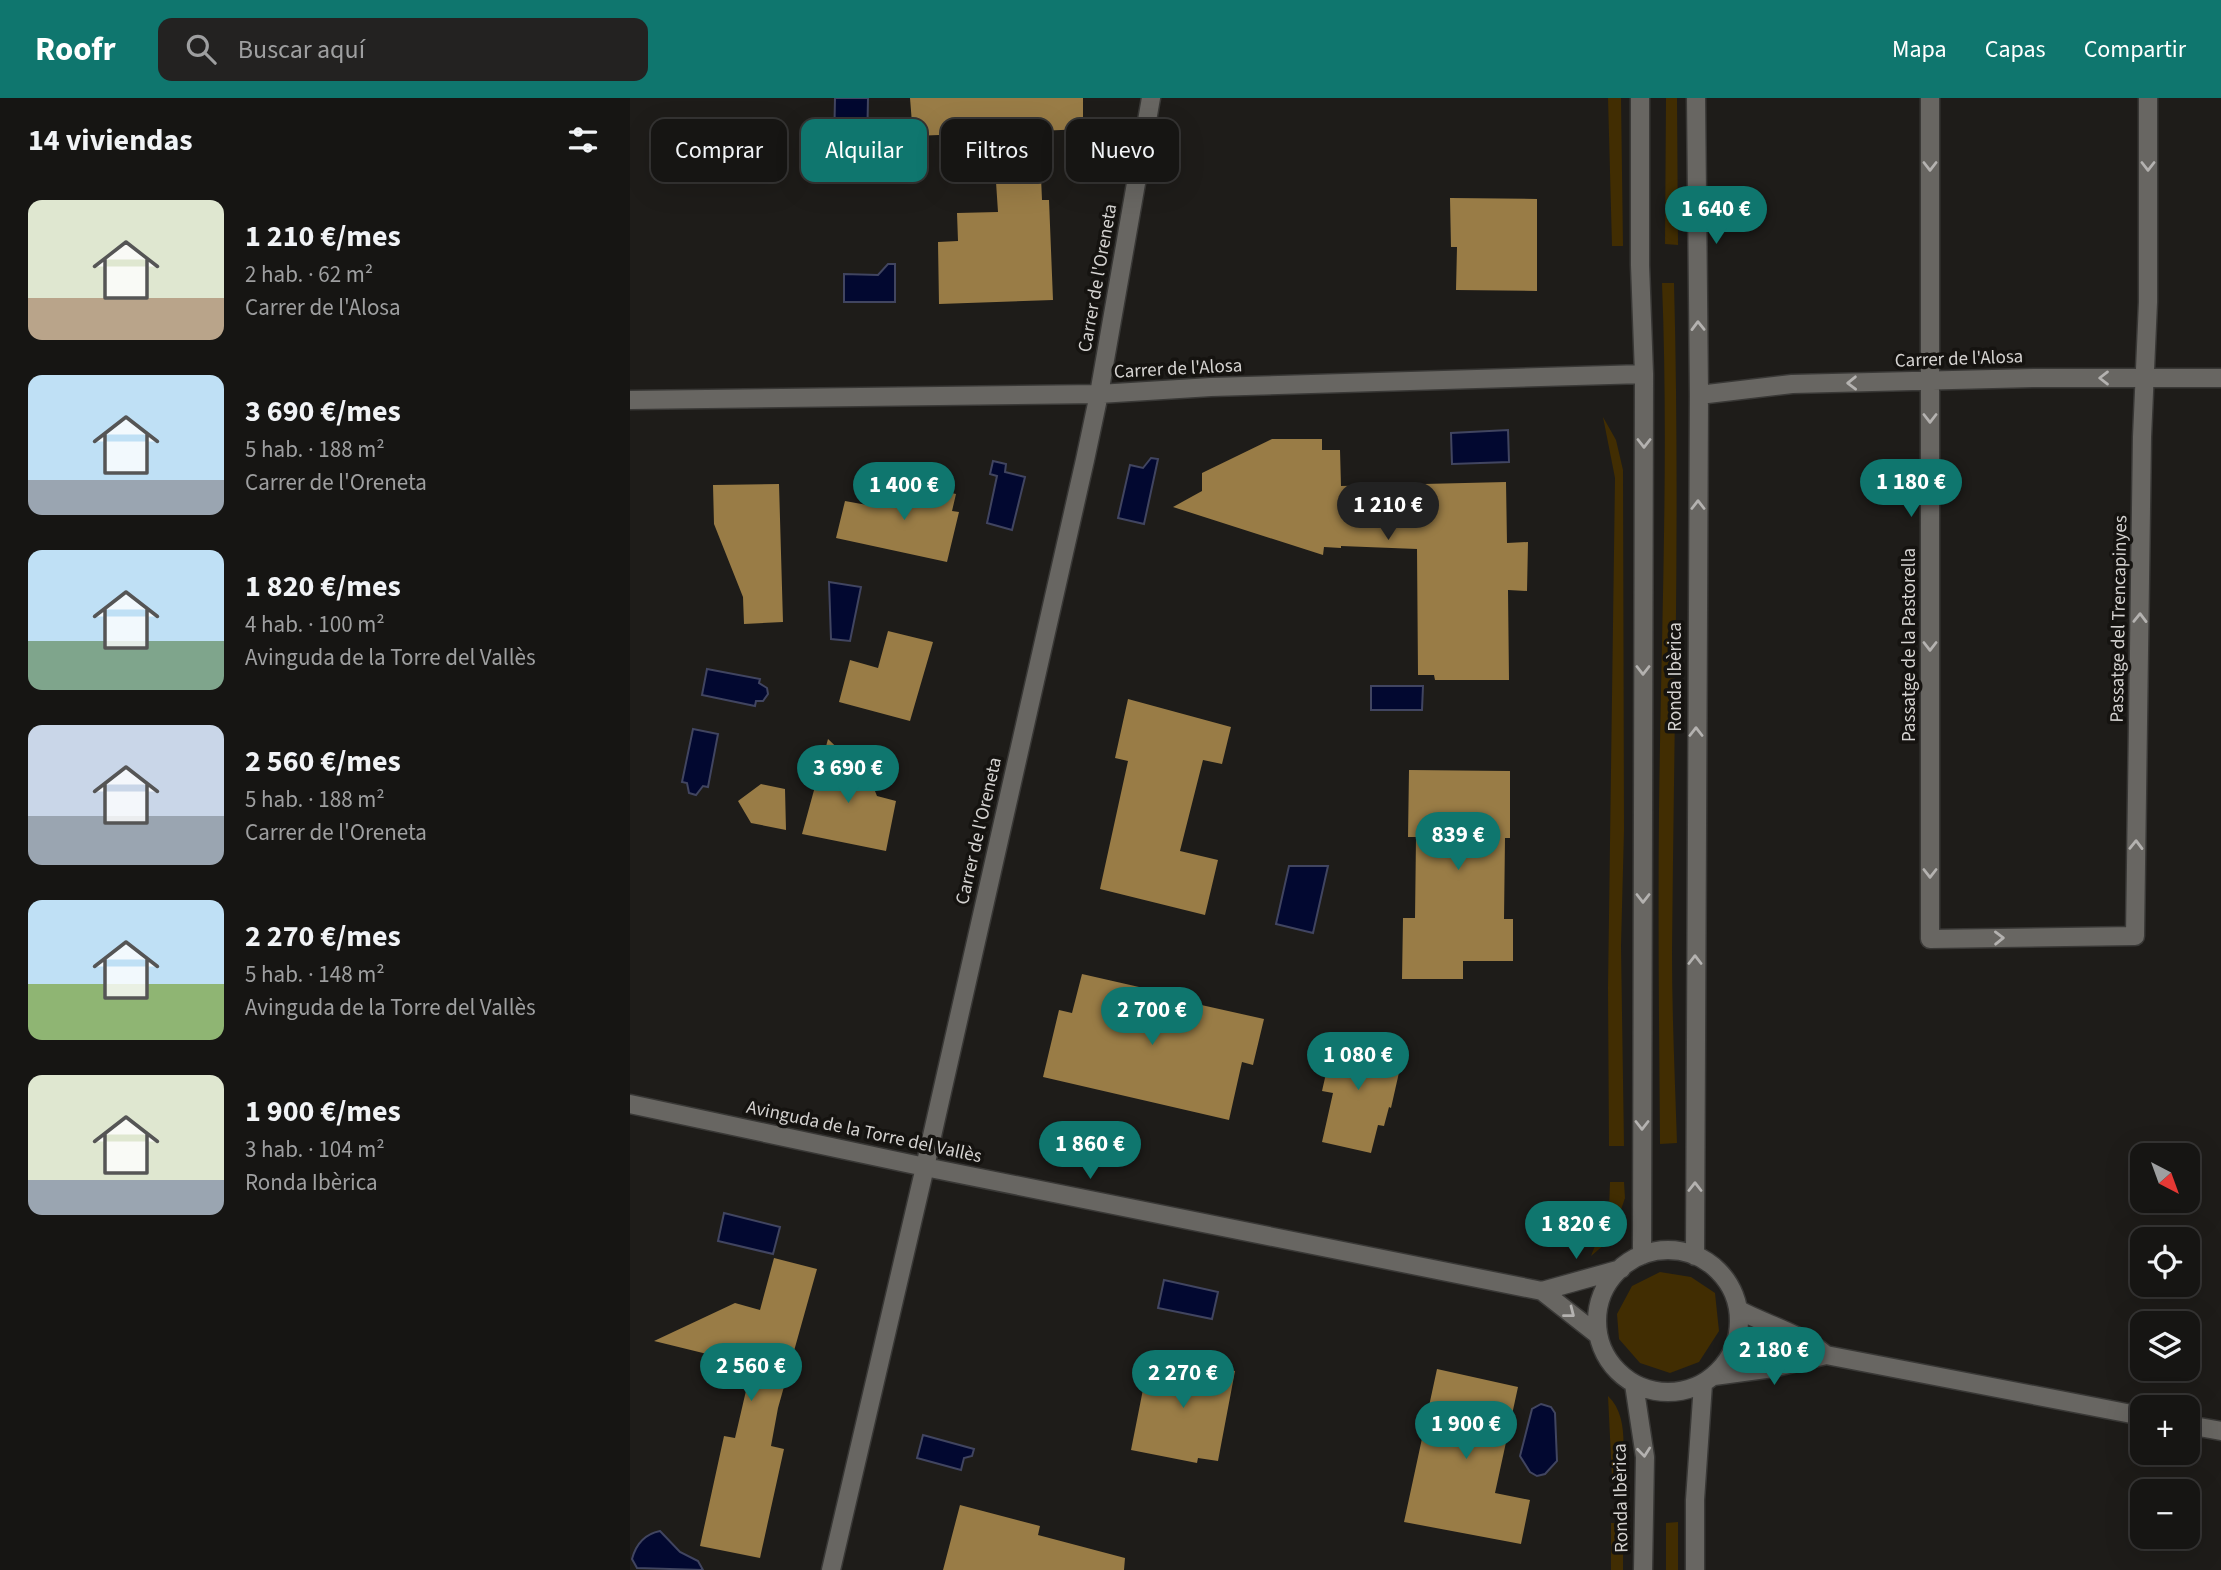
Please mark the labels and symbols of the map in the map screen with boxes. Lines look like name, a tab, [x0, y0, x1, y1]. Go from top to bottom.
one-way arrow	[1922, 161, 1938, 172]
one-way arrow	[2140, 161, 2156, 172]
pin: 1 640 €	[1651, 186, 1781, 246]
street label: Carrer de l'Oreneta	[1072, 202, 1124, 354]
one-way arrow	[1690, 321, 1705, 332]
street label: Carrer de l'Alosa	[1894, 343, 2024, 375]
street label: Carrer de l'Alosa	[1113, 352, 1243, 386]
one-way arrow	[2098, 370, 2109, 385]
one-way arrow	[1846, 375, 1857, 390]
one-way arrow	[1922, 413, 1938, 424]
one-way arrow	[1636, 438, 1652, 448]
pin: 1 180 €	[1846, 460, 1976, 519]
pin: 1 400 €	[839, 462, 969, 522]
pin: 1 210 €	[1323, 482, 1453, 542]
one-way arrow	[1690, 499, 1706, 510]
street label: Passatge del Trencapinyes	[2104, 515, 2134, 723]
street label: Passatge de la Pastorella	[1896, 548, 1923, 742]
one-way arrow	[2132, 612, 2147, 623]
street label: Ronda Ibèrica	[1662, 622, 1689, 732]
one-way arrow	[1922, 641, 1938, 651]
one-way arrow	[1635, 665, 1651, 676]
one-way arrow	[1688, 727, 1704, 737]
pin: 3 690 €	[783, 746, 913, 805]
street label: Carrer de l'Oreneta	[949, 755, 1009, 907]
pin: 839 €	[1409, 812, 1507, 872]
one-way arrow	[2128, 839, 2144, 850]
one-way arrow	[1922, 868, 1938, 879]
one-way arrow	[1635, 893, 1651, 903]
one-way arrow	[1994, 930, 2004, 946]
one-way arrow	[1687, 954, 1703, 965]
pin: 2 700 €	[1087, 988, 1217, 1047]
pin: 1 080 €	[1293, 1032, 1423, 1092]
street label: Avinguda de la Torre del Vallès	[744, 1094, 984, 1170]
one-way arrow	[1634, 1120, 1650, 1131]
pin: 1 860 €	[1025, 1122, 1155, 1181]
north arrow	[2130, 1143, 2200, 1213]
one-way arrow	[1687, 1182, 1703, 1192]
pin: 1 820 €	[1511, 1202, 1641, 1261]
one-way arrow	[1562, 1305, 1575, 1317]
pin: 2 180 €	[1709, 1328, 1839, 1387]
pin: 2 560 €	[686, 1344, 816, 1403]
pin: 2 270 €	[1118, 1350, 1248, 1410]
pin: 1 900 €	[1401, 1402, 1531, 1461]
street label: Ronda Ibèrica	[1607, 1443, 1635, 1553]
one-way arrow	[1636, 1446, 1651, 1458]

